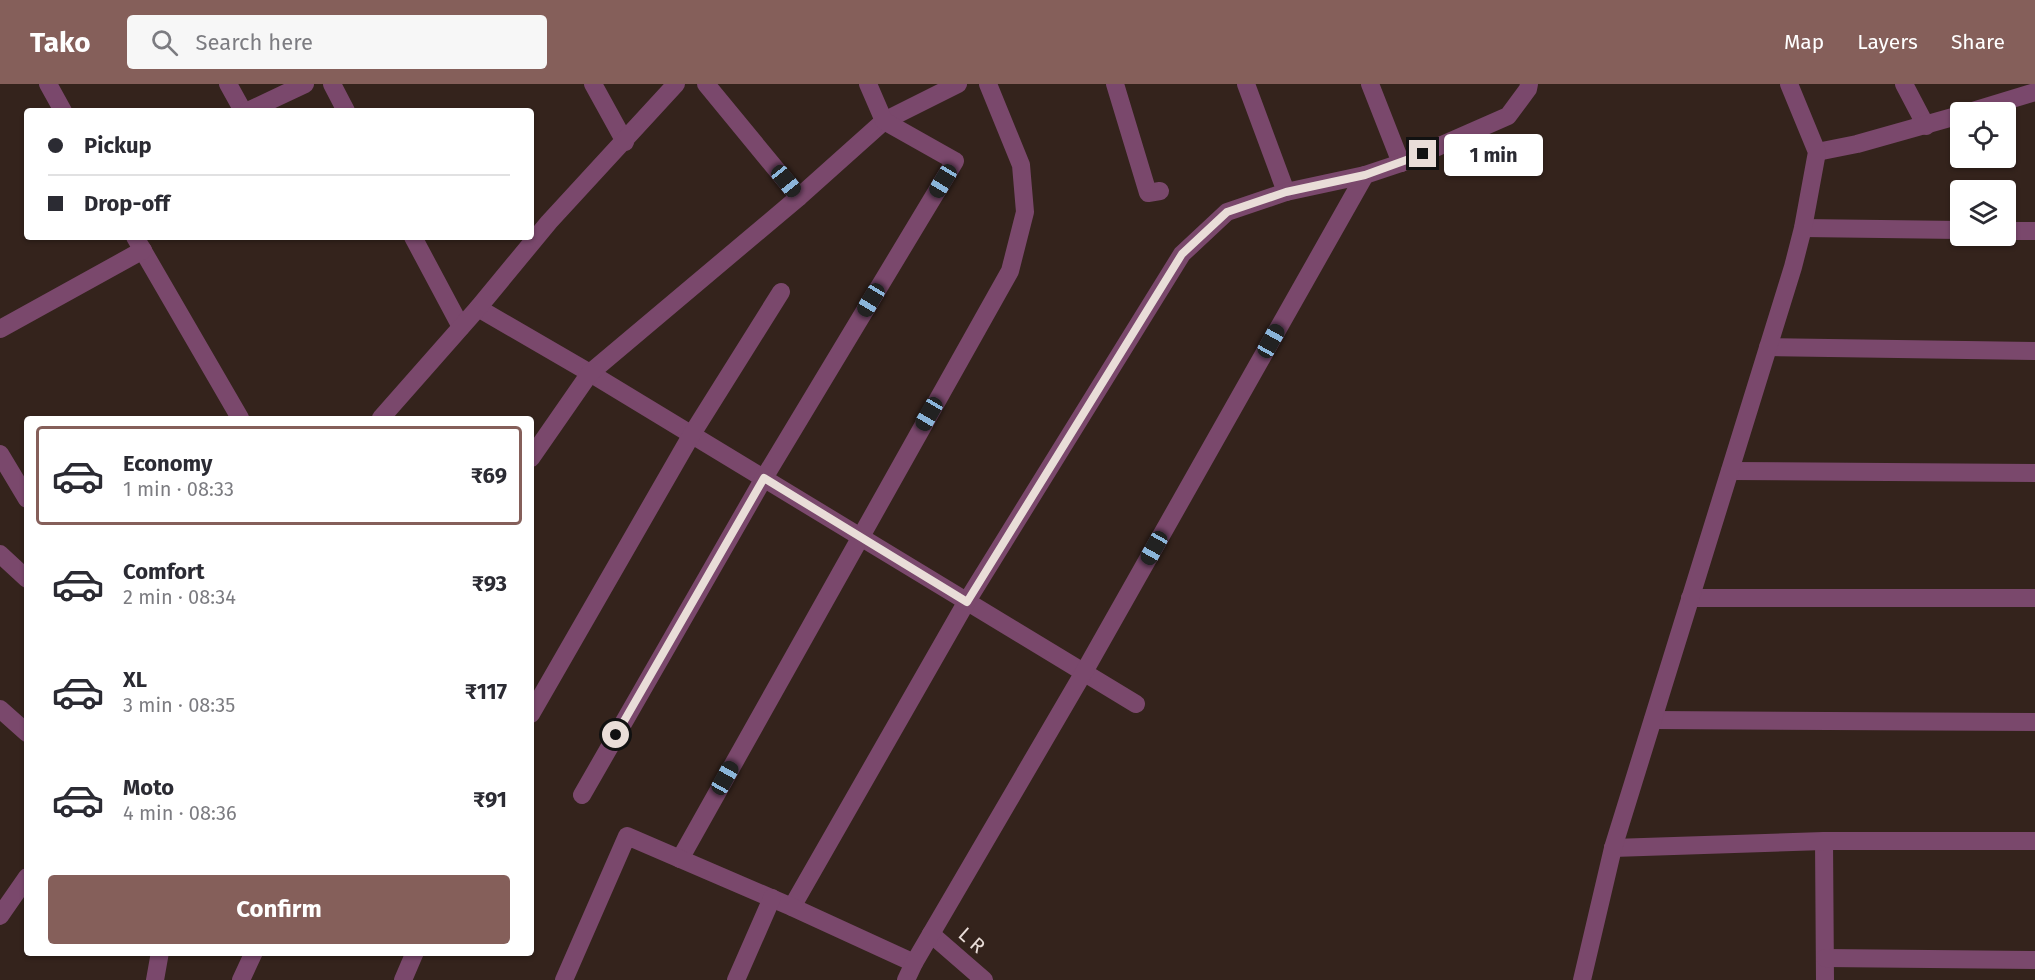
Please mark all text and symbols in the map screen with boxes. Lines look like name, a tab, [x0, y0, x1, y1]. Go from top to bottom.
search box	[127, 15, 547, 69]
text: Tako	[30, 26, 91, 59]
icon: search	[148, 26, 181, 59]
text: Search here	[196, 29, 313, 56]
text: Map	[1784, 29, 1824, 55]
text: Layers	[1857, 29, 1918, 55]
text: Share	[1951, 29, 2005, 55]
map controls	[1950, 102, 2016, 246]
button: locate	[1950, 102, 2016, 168]
text: Pickup	[84, 132, 152, 159]
callout: 1 min	[1444, 133, 1543, 175]
route end	[1409, 140, 1436, 167]
text: 1 min	[1469, 143, 1518, 167]
car	[768, 161, 804, 201]
car	[926, 161, 960, 201]
button: layers	[1950, 180, 2016, 246]
text: Drop-off	[84, 190, 170, 217]
car	[854, 280, 888, 320]
car	[1254, 321, 1288, 361]
car	[912, 394, 946, 434]
icon: car	[51, 449, 105, 503]
text: Economy	[123, 450, 212, 477]
text: ₹69	[471, 462, 507, 489]
text: 1 min · 08:33	[123, 477, 234, 501]
car	[1137, 528, 1171, 568]
icon: car	[51, 557, 105, 611]
text: Comfort	[123, 558, 204, 585]
text: ₹93	[472, 570, 507, 597]
text: 2 min · 08:34	[123, 585, 236, 609]
icon: car	[51, 665, 105, 719]
text: XL	[123, 666, 147, 693]
text: ₹117	[465, 678, 507, 705]
text: 3 min · 08:35	[123, 693, 235, 717]
route start	[602, 721, 629, 748]
car	[708, 758, 742, 798]
icon: car	[51, 773, 105, 827]
text: Moto	[123, 774, 174, 801]
text: ₹91	[473, 786, 507, 813]
text: 4 min · 08:36	[123, 801, 237, 825]
button: Confirm	[48, 875, 510, 944]
street label: L R	[954, 922, 990, 958]

